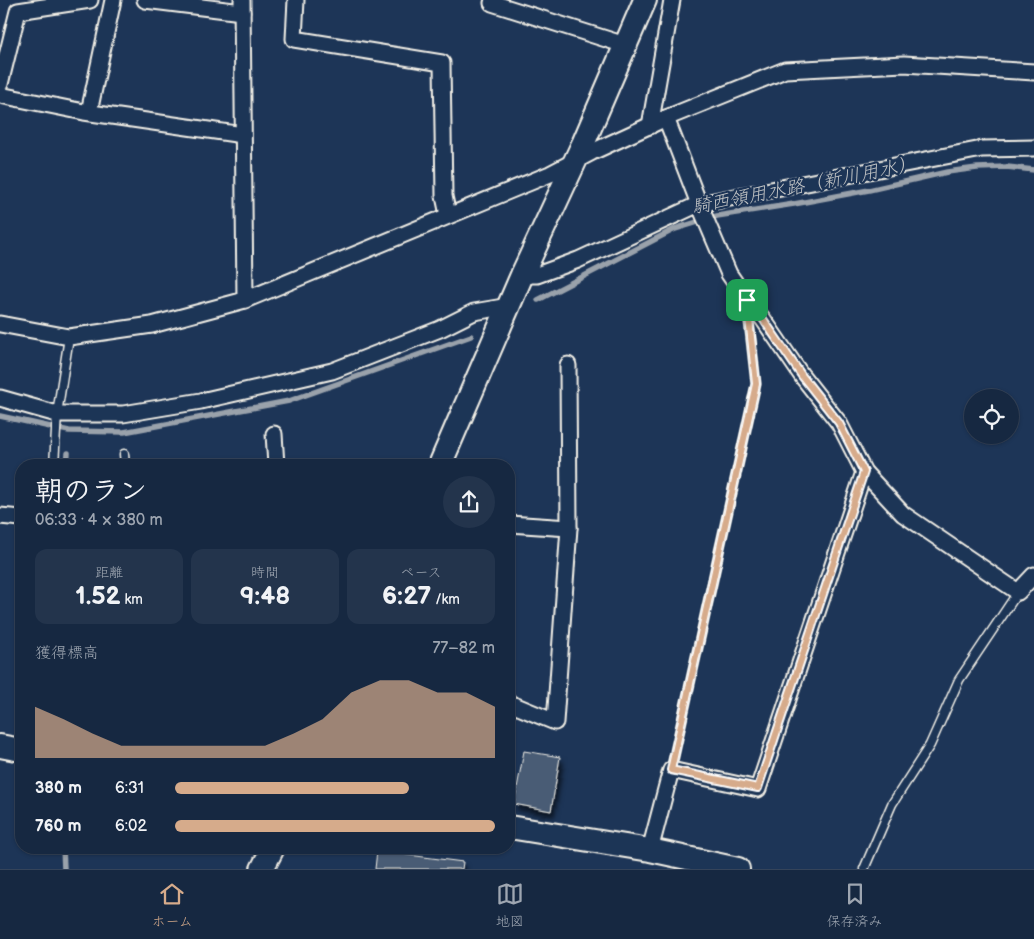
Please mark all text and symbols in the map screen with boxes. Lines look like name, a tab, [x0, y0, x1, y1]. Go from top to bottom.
water label: 騎西領用水路（新川用水）	[690, 153, 918, 219]
pin	[726, 279, 768, 321]
icon: arrive	[733, 286, 761, 314]
map controls	[964, 389, 1019, 444]
button: locate	[964, 389, 1019, 444]
text: 朝のラン	[35, 475, 147, 508]
button: share	[443, 476, 495, 528]
text: 06:33 · 4 × 380 m	[35, 511, 163, 530]
text: 距離	[95, 564, 123, 581]
text: 時間	[251, 564, 279, 581]
text: ペース	[400, 564, 442, 581]
text: 1.52	[75, 581, 121, 612]
text: 9:48	[240, 581, 290, 612]
text: 6:27	[382, 581, 431, 612]
text: km	[121, 591, 143, 608]
text: /km	[431, 591, 460, 608]
text: 77–82 m	[432, 639, 495, 658]
text: 獲得標高	[35, 644, 99, 663]
text: 380 m	[35, 779, 82, 798]
text: 6:31	[115, 779, 144, 798]
text: 760 m	[35, 817, 81, 836]
text: 6:02	[115, 817, 147, 836]
tab: ホーム	[151, 880, 193, 930]
tab: 地図	[496, 880, 524, 930]
tab: 保存済み	[827, 880, 883, 930]

